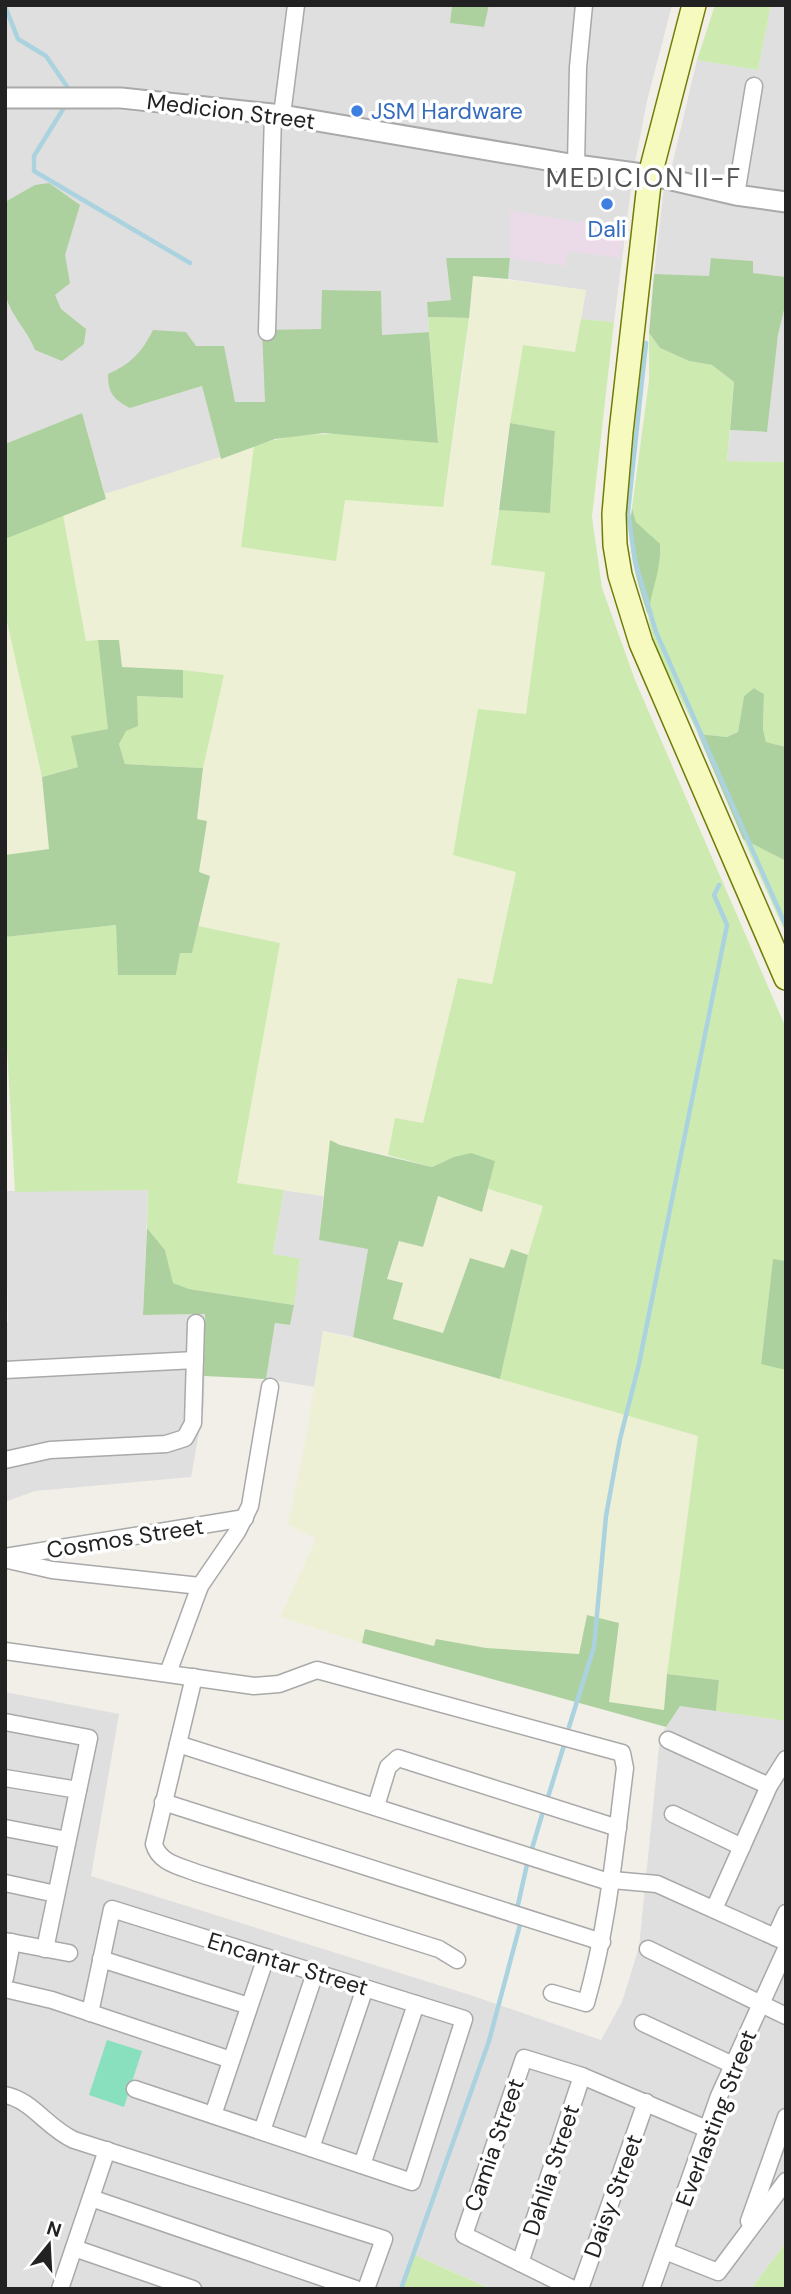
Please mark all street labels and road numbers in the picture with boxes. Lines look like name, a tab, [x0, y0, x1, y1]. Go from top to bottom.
street label: Medicion Street	[145, 86, 317, 136]
street label: Cosmos Street	[44, 1511, 206, 1565]
street label: Encantar Street	[204, 1925, 372, 2003]
street label: Everlasting Street	[669, 2025, 763, 2211]
street label: Camia Street	[457, 2074, 531, 2216]
street label: Dahlia Street	[516, 2101, 586, 2239]
street label: Daisy Street	[577, 2130, 649, 2262]

